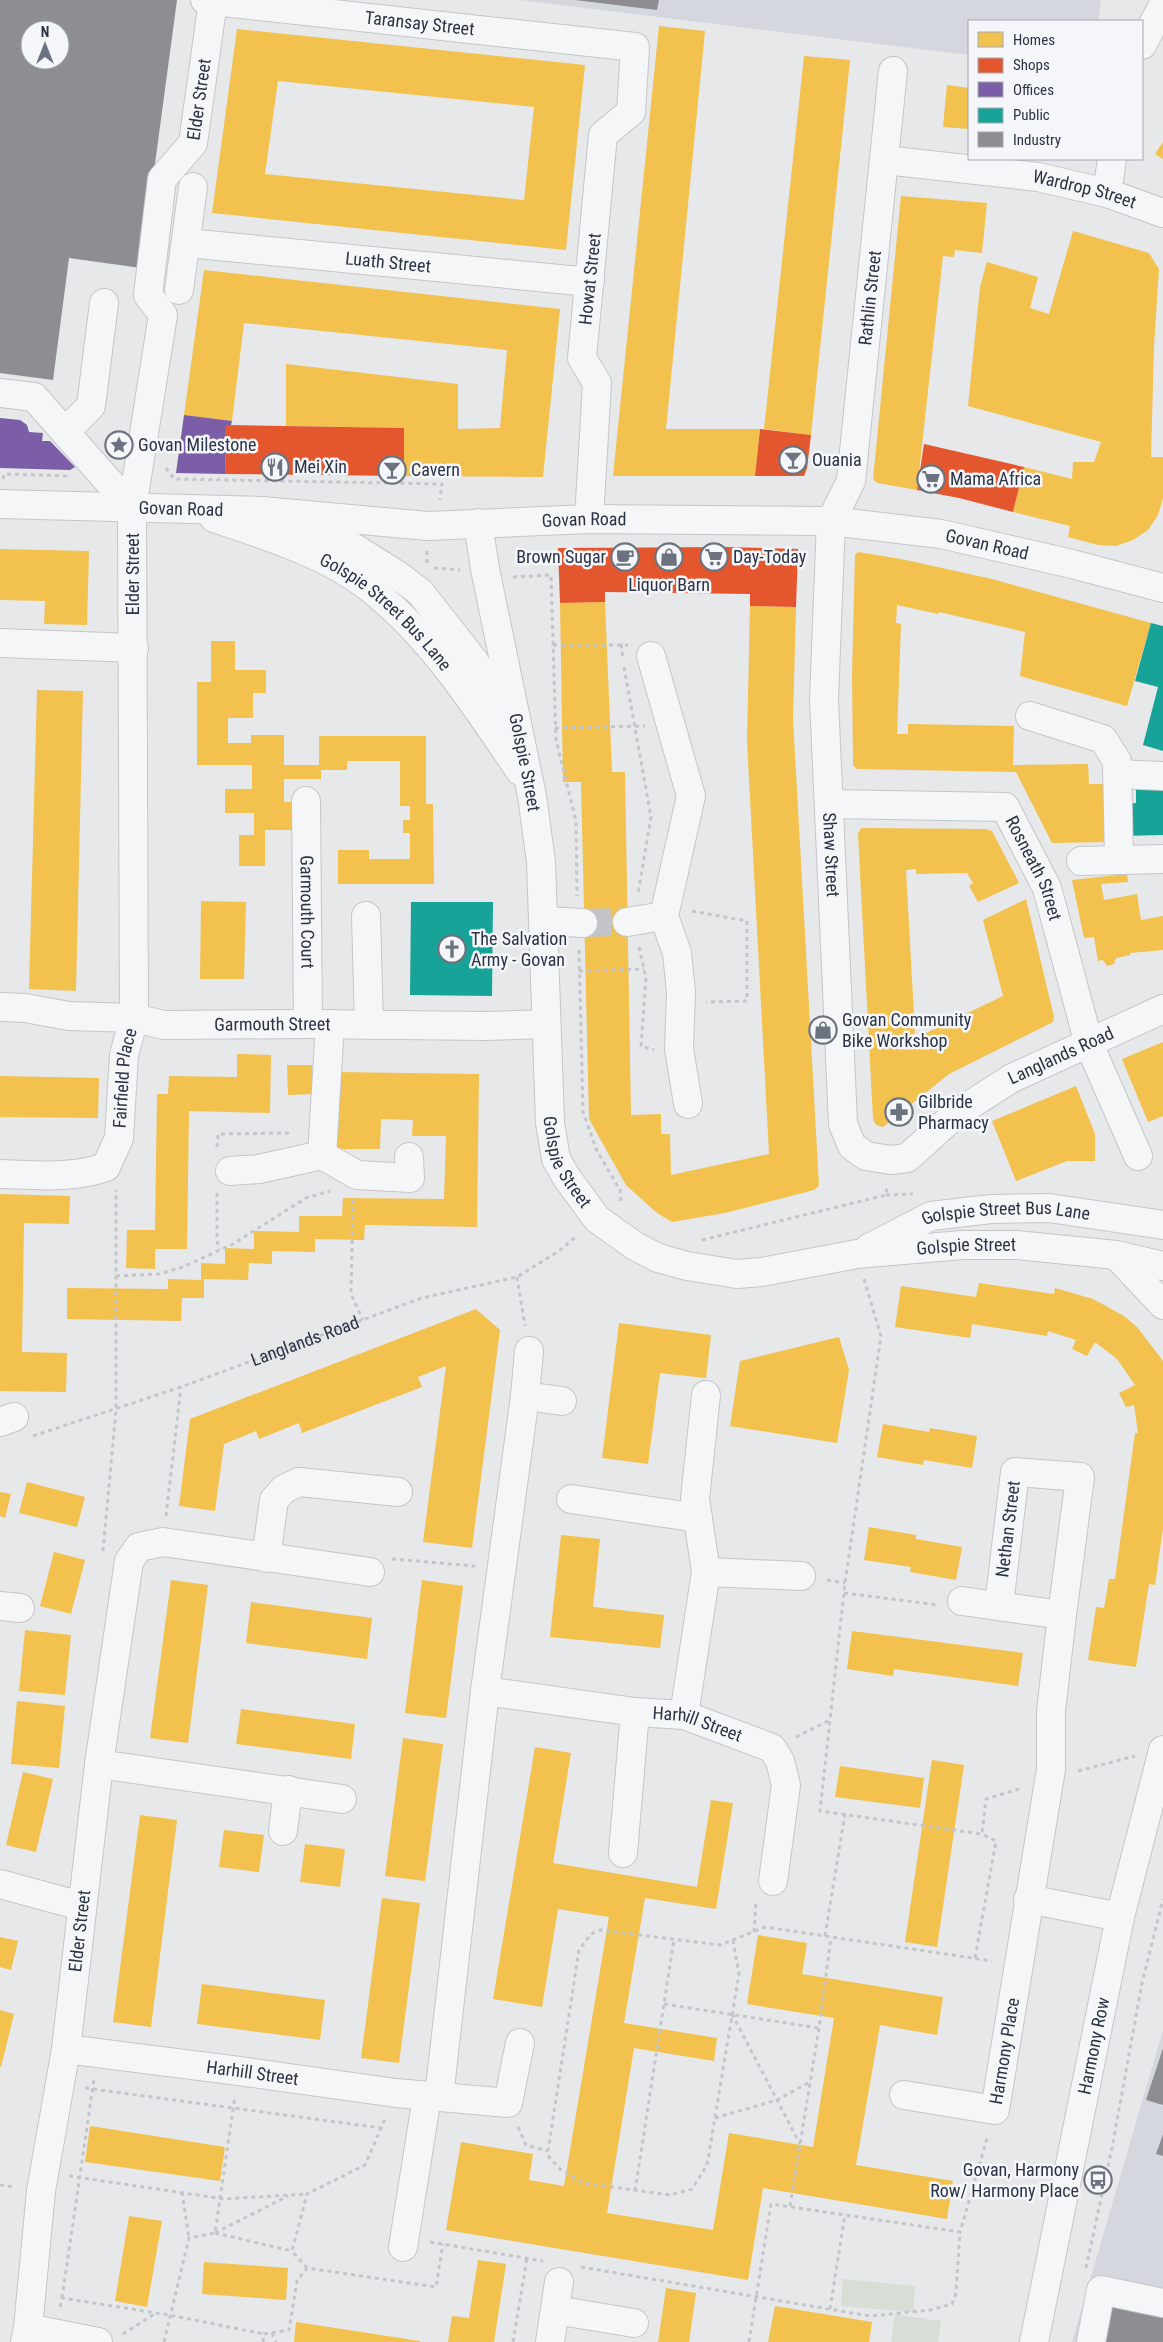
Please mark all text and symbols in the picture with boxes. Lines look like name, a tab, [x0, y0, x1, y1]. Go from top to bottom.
street label: Taransay Street	[364, 7, 476, 39]
north arrow	[20, 20, 70, 70]
legend	[968, 20, 1143, 160]
text: N	[41, 24, 49, 40]
text: Homes	[1013, 31, 1055, 49]
text: Shops	[1013, 56, 1050, 74]
street label: Elder Street	[183, 57, 215, 142]
text: Offices	[1013, 81, 1054, 99]
text: Public	[1013, 106, 1050, 124]
text: Industry	[1013, 131, 1061, 149]
street label: Wardrop Street	[1031, 165, 1139, 213]
street label: Howat Street	[574, 232, 605, 326]
street label: Luath Street	[344, 247, 432, 277]
street label: Rathlin Street	[854, 249, 885, 347]
place icon: Govan Milestone	[104, 430, 134, 460]
place label: Govan Milestone	[138, 434, 256, 455]
bar icon: Ouania	[778, 445, 808, 475]
place label: Ouania	[812, 449, 862, 470]
restaurant icon: Mei Xin	[260, 452, 290, 482]
bar icon: Cavern	[377, 455, 407, 485]
place label: Mei Xin	[294, 456, 347, 477]
place label: Cavern	[411, 459, 460, 480]
supermarket icon: Mama Africa	[916, 464, 946, 494]
place label: Mama Africa	[950, 468, 1041, 489]
street label: Govan Road	[138, 497, 224, 520]
street label: Govan Road	[541, 508, 627, 531]
street label: Govan Road	[944, 524, 1031, 564]
street label: Elder Street	[122, 533, 143, 615]
cafe icon: Brown Sugar	[610, 542, 640, 572]
shop icon: Liquor Barn	[654, 542, 684, 572]
supermarket icon: Day-Today	[699, 542, 729, 572]
place label: Brown Sugar	[516, 546, 607, 567]
place label: Day-Today	[733, 546, 807, 567]
street label: Golspie Street Bus Lane	[317, 548, 456, 674]
place label: Liquor Barn	[628, 574, 710, 595]
street label: Golspie Street	[505, 711, 545, 813]
street label: Shaw Street	[819, 812, 844, 898]
street label: Rosneath Street	[1001, 812, 1066, 923]
street label: Garmouth Court	[296, 855, 319, 969]
place label: The Salvation Army - Govan	[471, 928, 567, 970]
church icon: The Salvation Army - Govan	[437, 934, 467, 964]
place label: Govan Community Bike Workshop	[842, 1009, 972, 1051]
street label: Garmouth Street	[214, 1013, 331, 1035]
shop icon: Govan Community Bike Workshop	[808, 1015, 838, 1045]
street label: Langlands Road	[1005, 1022, 1117, 1088]
street label: Fairfield Place	[109, 1026, 141, 1129]
place label: Gilbride Pharmacy	[918, 1091, 989, 1133]
pharmacy icon: Gilbride Pharmacy	[884, 1097, 914, 1127]
street label: Golspie Street	[540, 1116, 596, 1212]
street label: Golspie Street Bus Lane	[918, 1197, 1092, 1229]
street label: Golspie Street	[916, 1234, 1016, 1259]
street label: Langlands Road	[248, 1311, 362, 1370]
street label: Nethan Street	[991, 1479, 1024, 1578]
street label: Harhill Street	[652, 1702, 745, 1746]
street label: Elder Street	[64, 1889, 94, 1973]
street label: Harmony Row	[1073, 1995, 1114, 2096]
street label: Harmony Place	[985, 1996, 1023, 2106]
street label: Harhill Street	[205, 2056, 300, 2089]
place label: Govan, Harmony Row/ Harmony Place	[930, 2159, 1079, 2201]
bus stop icon: Govan, Harmony Row/ Harmony Place	[1083, 2165, 1113, 2195]

